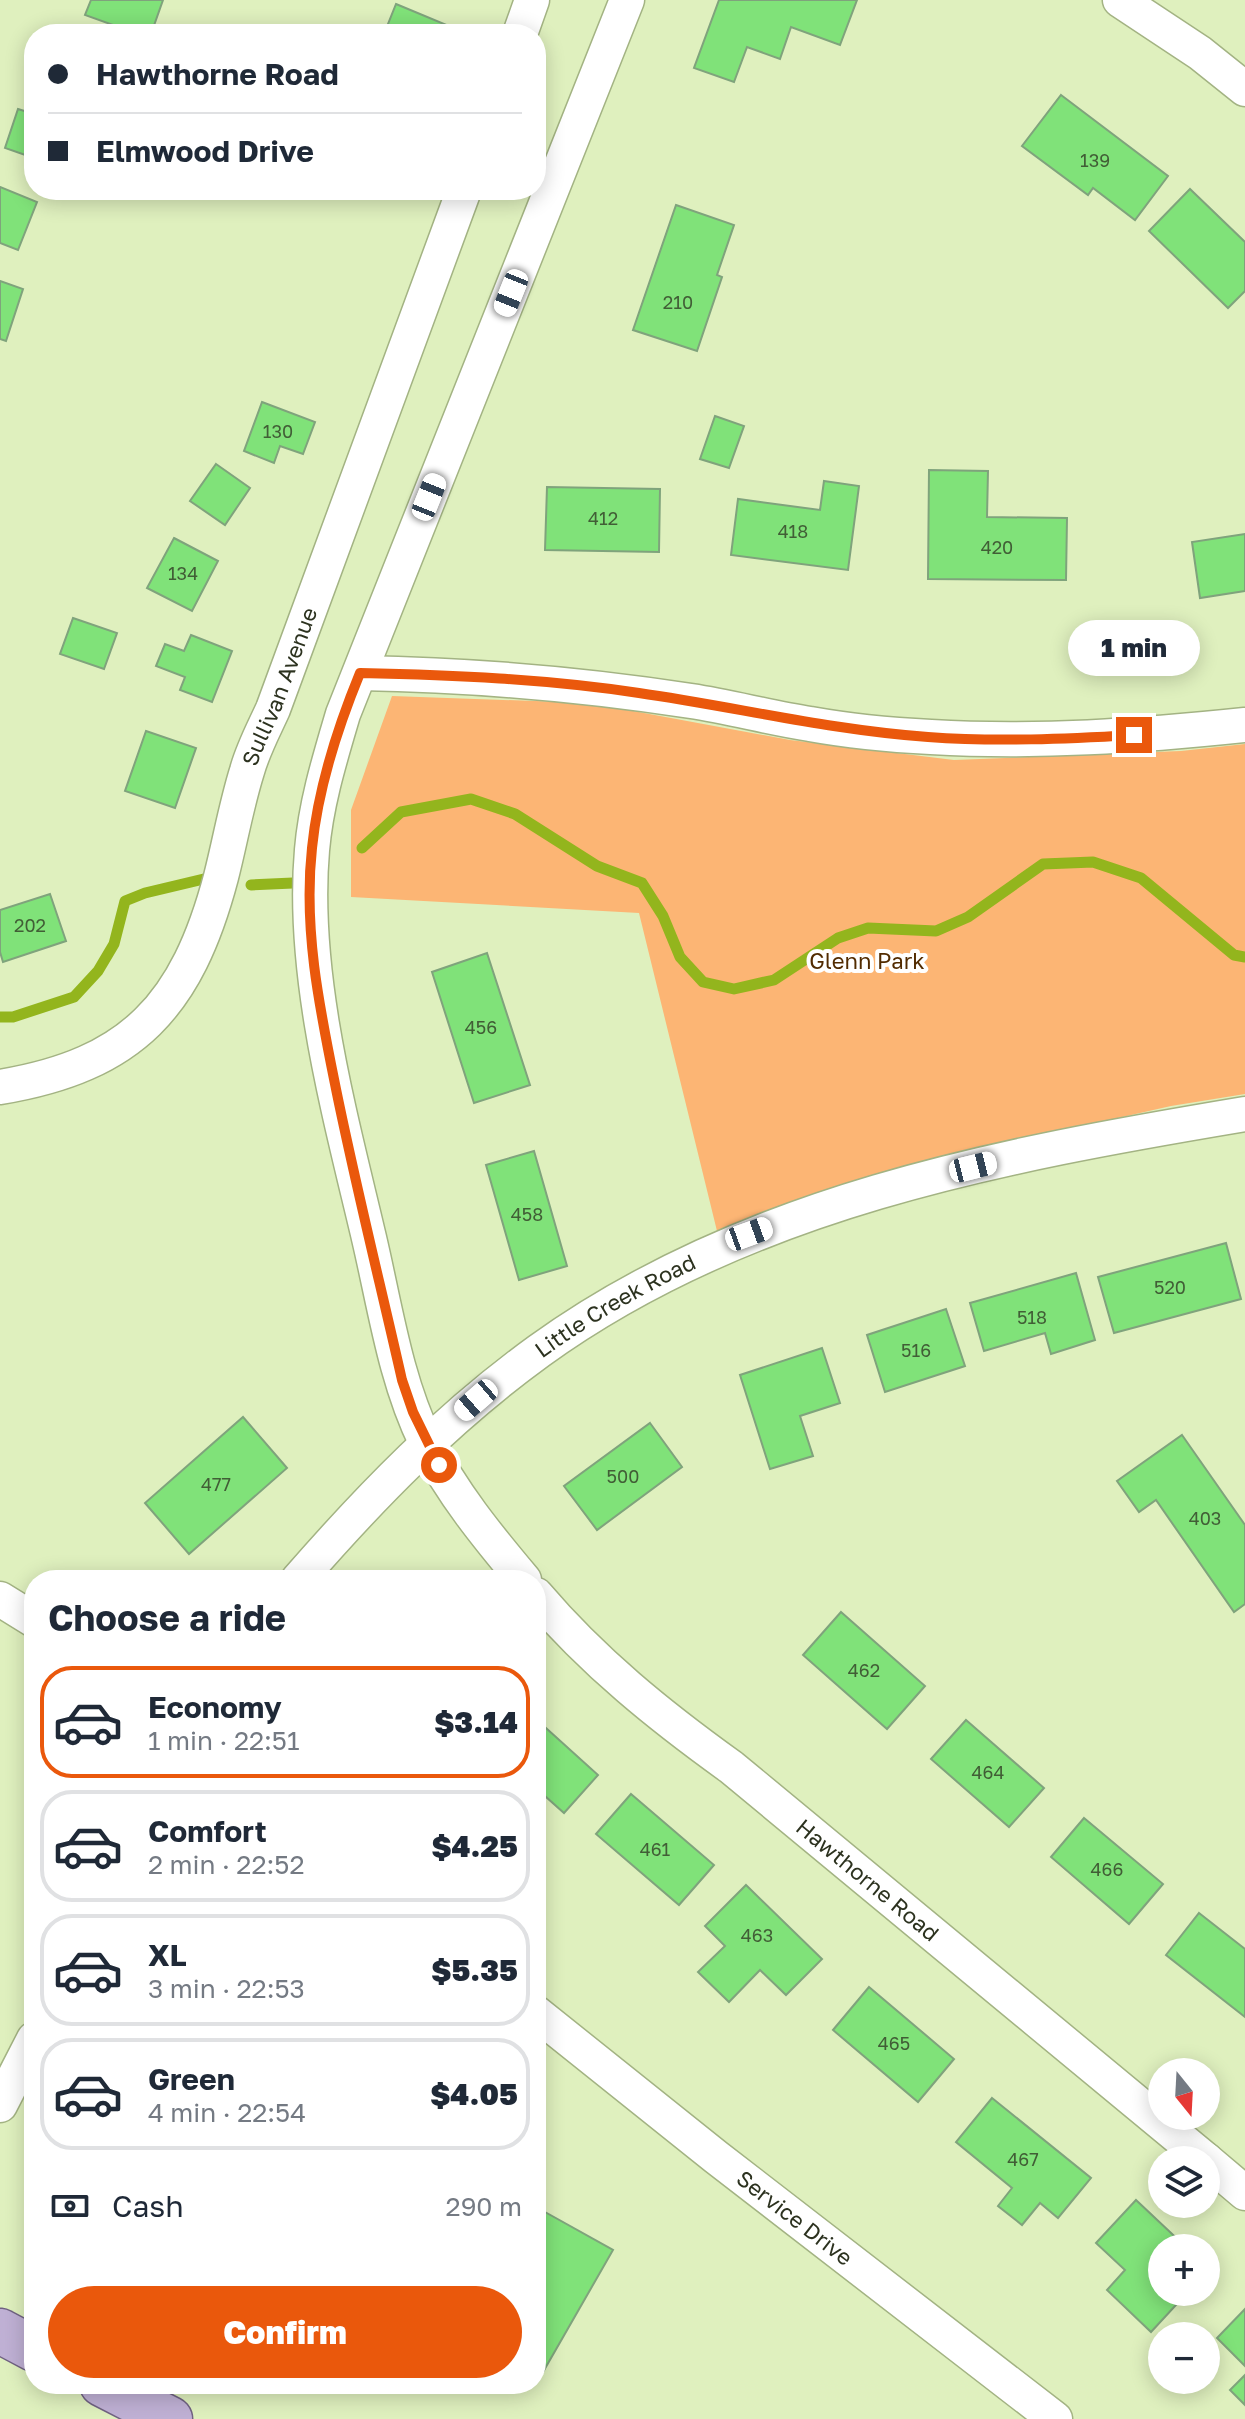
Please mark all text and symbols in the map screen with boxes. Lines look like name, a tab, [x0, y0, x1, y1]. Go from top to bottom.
text: Hawthorne Road	[96, 56, 339, 92]
text: Elmwood Drive	[96, 133, 314, 169]
house number: 139	[1080, 149, 1110, 171]
car	[491, 266, 531, 320]
house number: 210	[663, 291, 693, 313]
house number: 130	[263, 420, 293, 442]
car	[409, 470, 449, 524]
house number: 412	[588, 507, 618, 529]
house number: 418	[778, 520, 808, 542]
house number: 420	[981, 536, 1013, 558]
house number: 134	[168, 562, 198, 584]
street label: Sullivan Avenue	[236, 603, 322, 769]
callout: 1 min	[1068, 619, 1200, 675]
text: 1 min	[1101, 632, 1167, 663]
route end	[1116, 717, 1152, 753]
house number: 202	[14, 914, 46, 936]
park label: Glenn Park	[809, 947, 925, 974]
house number: 456	[465, 1016, 497, 1038]
car	[947, 1150, 999, 1184]
house number: 458	[511, 1203, 543, 1225]
car	[722, 1215, 776, 1253]
street label: Little Creek Road	[529, 1248, 700, 1363]
house number: 520	[1154, 1276, 1186, 1298]
house number: 518	[1017, 1306, 1047, 1328]
house number: 516	[901, 1339, 931, 1361]
car	[450, 1375, 502, 1425]
route start	[421, 1447, 457, 1483]
house number: 500	[607, 1465, 639, 1487]
house number: 477	[201, 1473, 231, 1495]
house number: 403	[1189, 1507, 1221, 1529]
text: Choose a ride	[48, 1596, 286, 1639]
house number: 462	[848, 1659, 880, 1681]
icon: car	[52, 1686, 124, 1758]
text: Economy	[148, 1689, 282, 1725]
text: $3.14	[434, 1704, 518, 1740]
text: 1 min · 22:51	[148, 1725, 300, 1756]
house number: 464	[972, 1761, 1004, 1783]
icon: car	[52, 1810, 124, 1882]
text: Comfort	[148, 1813, 267, 1849]
street label: Hawthorne Road	[791, 1813, 945, 1947]
text: $4.25	[431, 1828, 518, 1864]
house number: 461	[640, 1838, 671, 1860]
text: 2 min · 22:52	[148, 1849, 304, 1880]
house number: 466	[1091, 1858, 1123, 1880]
house number: 463	[741, 1924, 773, 1946]
icon: car	[52, 1934, 124, 2006]
text: XL	[148, 1937, 187, 1973]
text: $5.35	[431, 1952, 518, 1988]
text: 3 min · 22:53	[148, 1973, 305, 2004]
house number: 465	[878, 2032, 910, 2054]
icon: car	[52, 2058, 124, 2130]
north arrow	[1148, 2058, 1220, 2130]
map controls	[1148, 2058, 1220, 2394]
text: Green	[148, 2061, 235, 2097]
text: $4.05	[430, 2076, 518, 2112]
text: 4 min · 22:54	[148, 2097, 306, 2128]
button: layers	[1148, 2146, 1220, 2218]
house number: 467	[1007, 2148, 1039, 2170]
street label: Service Drive	[732, 2164, 858, 2271]
icon: cash	[48, 2184, 92, 2228]
text: Cash	[112, 2188, 184, 2224]
text: 290 m	[446, 2191, 522, 2222]
button: +	[1148, 2234, 1220, 2306]
button: Confirm	[48, 2286, 522, 2378]
button: −	[1148, 2322, 1220, 2394]

